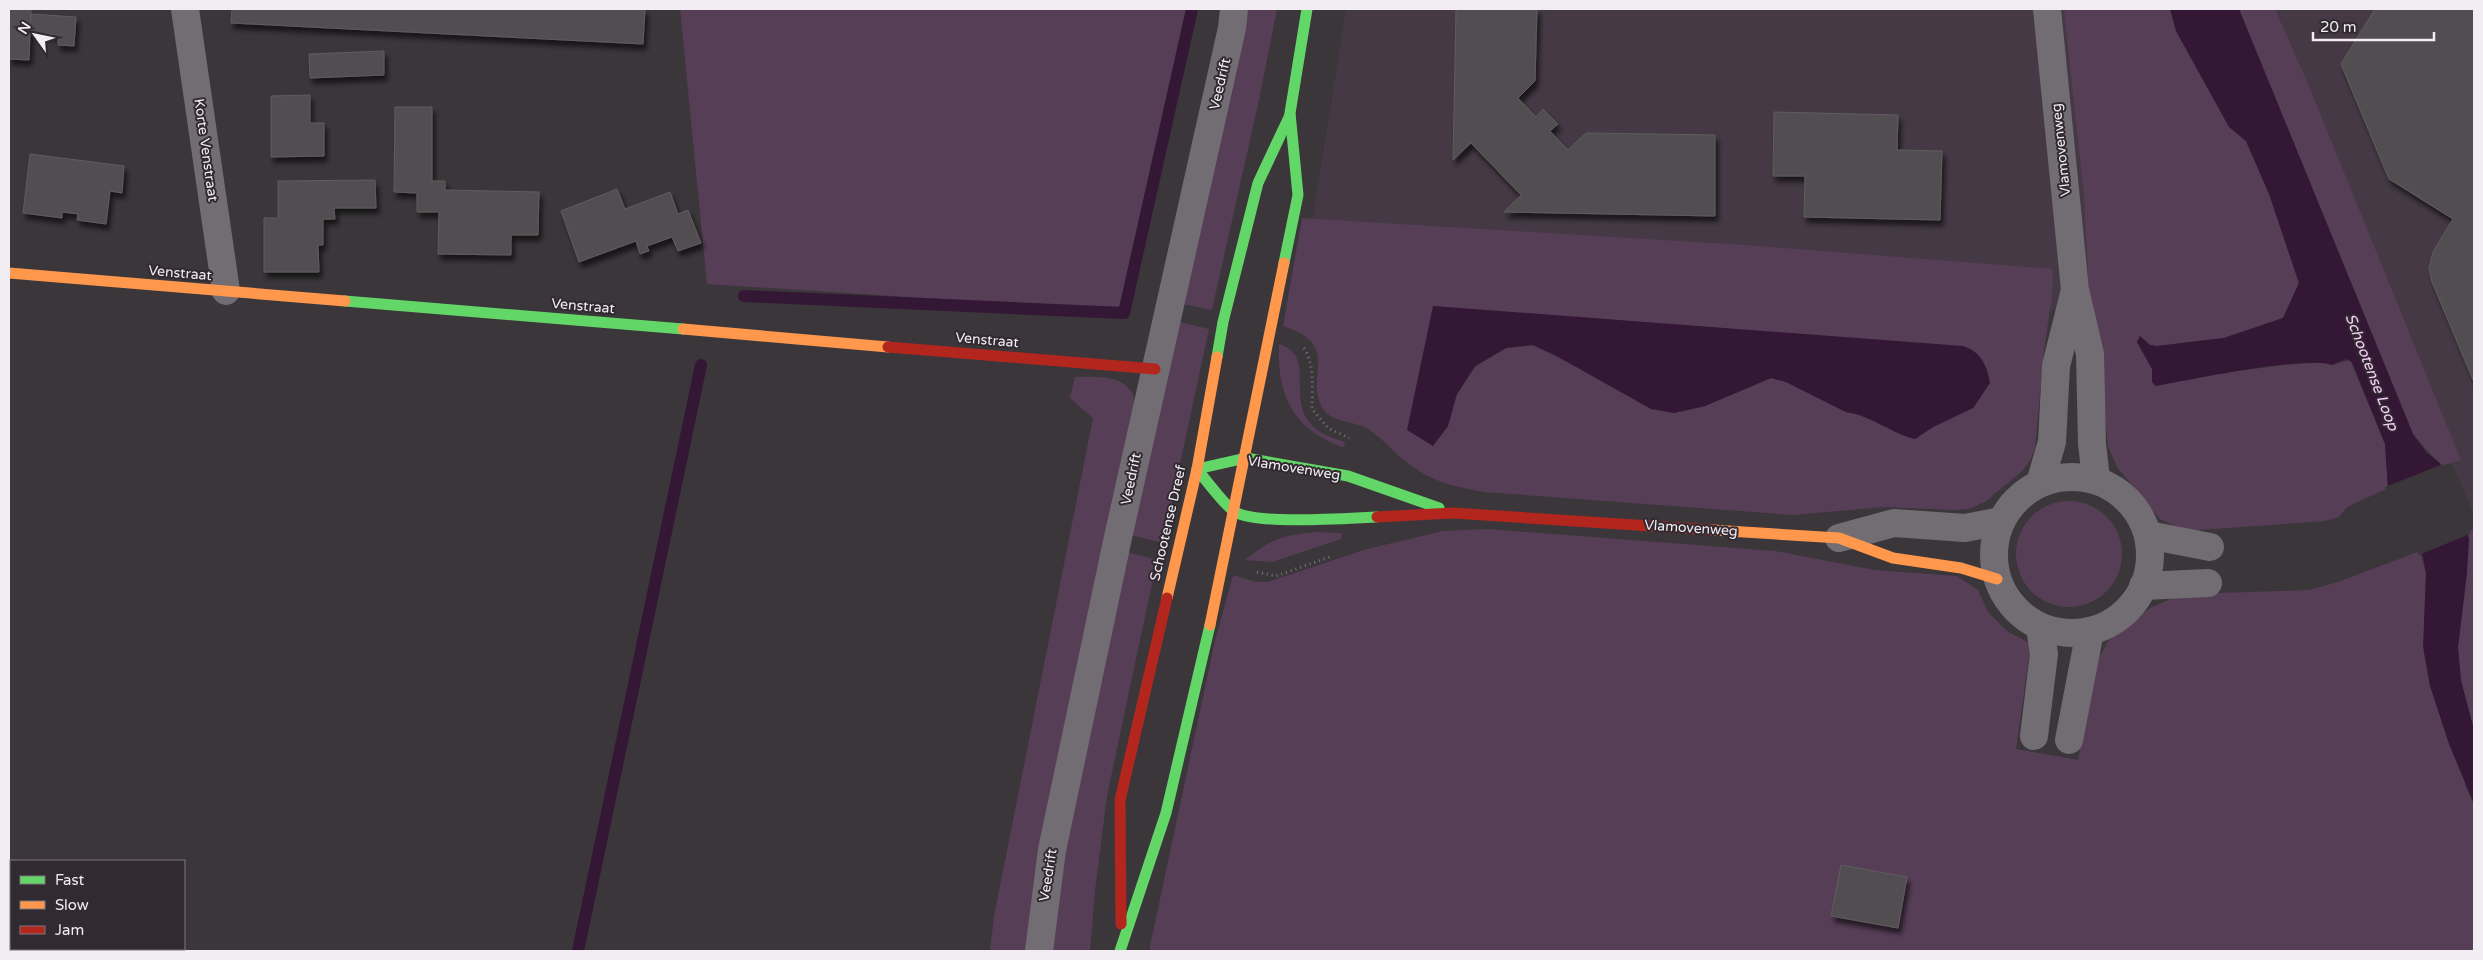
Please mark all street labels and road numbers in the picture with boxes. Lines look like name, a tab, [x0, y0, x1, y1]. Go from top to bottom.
street label: Veedrift	[1206, 56, 1234, 112]
street label: Korte Venstraat	[190, 97, 222, 203]
street label: Vlamovenweg	[2048, 103, 2074, 197]
street label: Venstraat	[148, 262, 213, 284]
street label: Venstraat	[551, 295, 616, 317]
street label: Venstraat	[955, 329, 1020, 351]
street label: Veedrift	[1117, 451, 1145, 507]
street label: Vlamovenweg	[1246, 452, 1342, 484]
street label: Schootense Dreef	[1146, 463, 1190, 583]
street label: Vlamovenweg	[1644, 516, 1738, 540]
street label: Veedrift	[1035, 847, 1061, 903]

